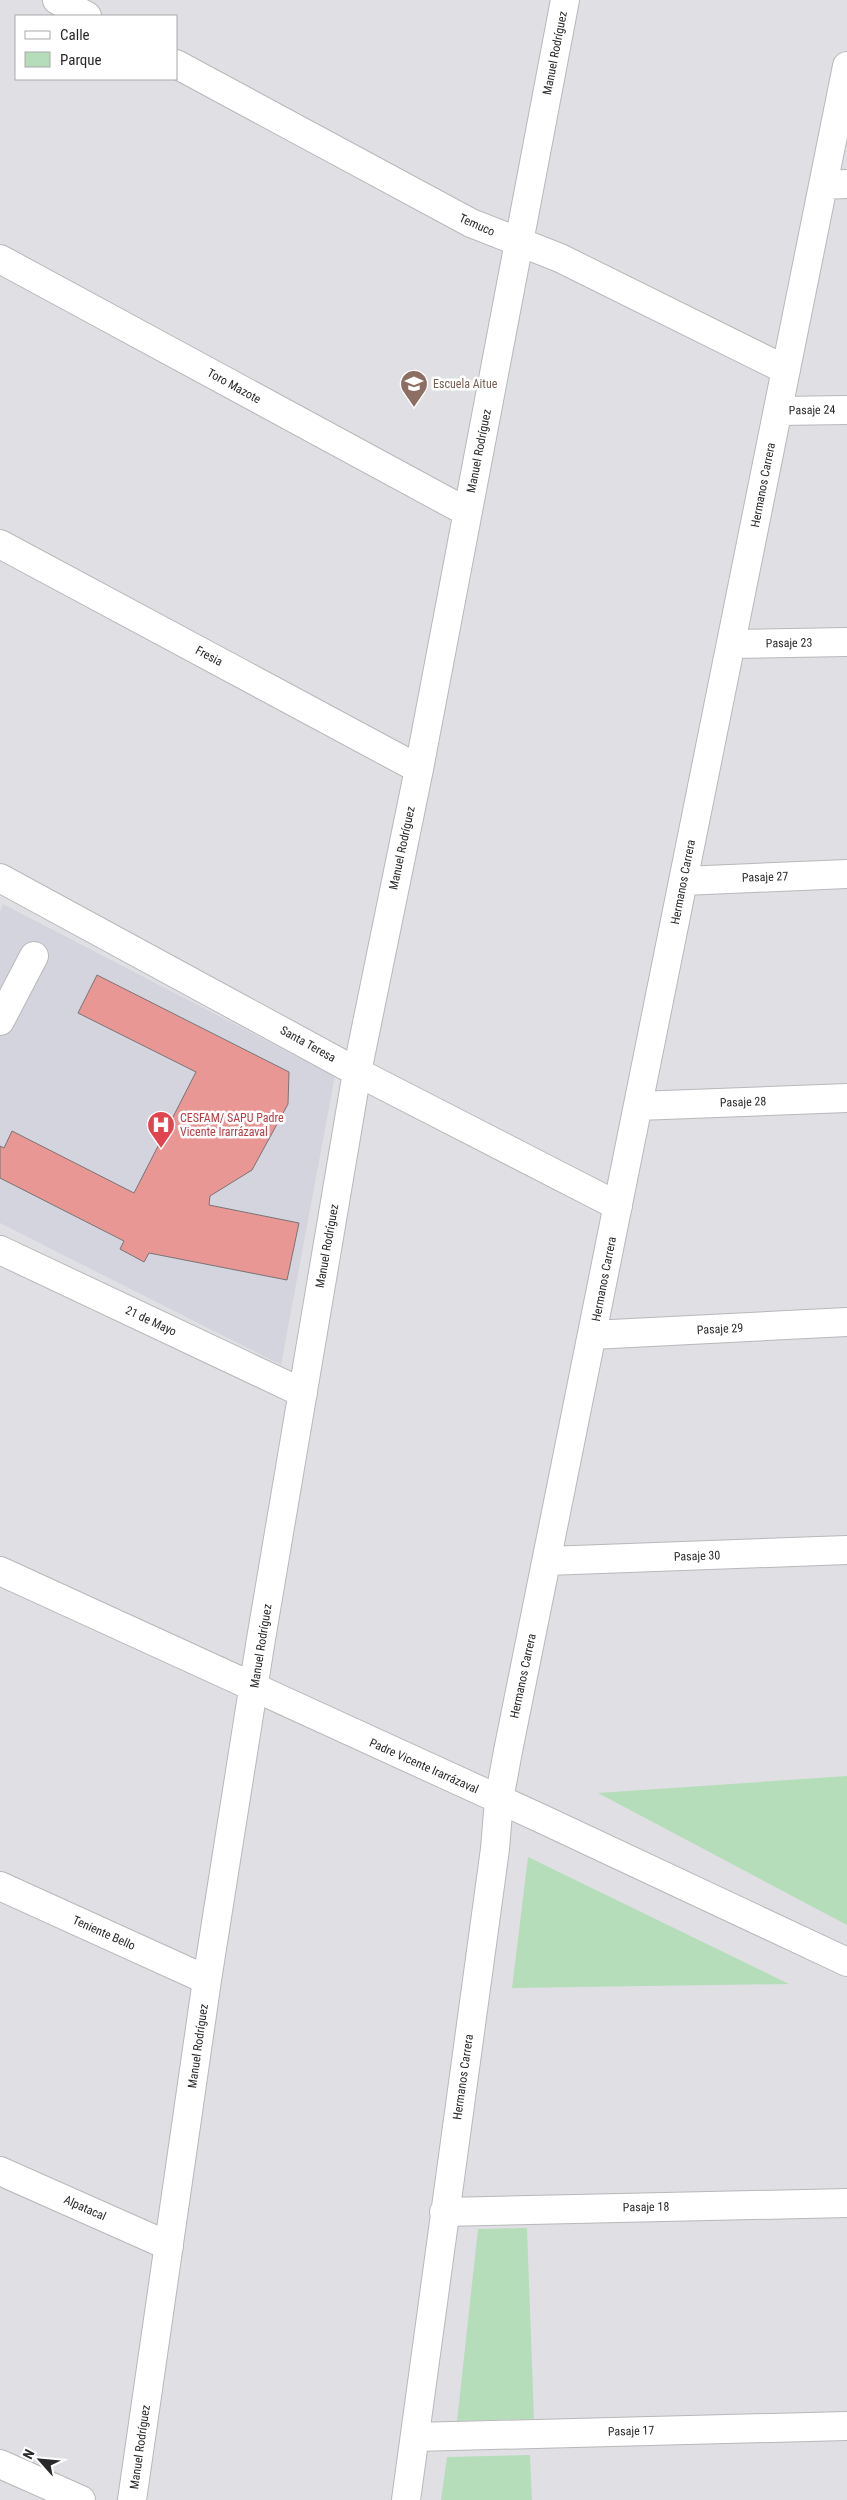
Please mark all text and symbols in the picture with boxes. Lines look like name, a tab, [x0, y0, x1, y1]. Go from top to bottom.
street label: Manuel Rodríguez	[540, 10, 570, 96]
legend	[15, 15, 178, 80]
text: Calle	[60, 26, 90, 44]
text: Parque	[60, 51, 102, 69]
street label: Temuco	[457, 211, 497, 239]
street label: Toro Mazote	[205, 366, 264, 407]
school or university icon: Escuela Aitue	[399, 369, 429, 408]
place label: Escuela Aitue	[433, 377, 498, 391]
street label: Pasaje 24	[789, 403, 835, 417]
street label: Manuel Rodríguez	[464, 408, 494, 494]
street label: Hermanos Carrera	[748, 441, 778, 529]
street label: Pasaje 23	[766, 636, 812, 650]
street label: Fresia	[193, 643, 225, 669]
street label: Manuel Rodríguez	[386, 805, 418, 891]
street label: Hermanos Carrera	[668, 838, 698, 926]
street label: Pasaje 27	[742, 869, 789, 885]
street label: Santa Teresa	[278, 1023, 338, 1065]
street label: Pasaje 28	[720, 1094, 767, 1110]
hospital icon: CESFAM/ SAPU Padre Vicente Irarrázaval	[146, 1110, 176, 1149]
place label: CESFAM/ SAPU Padre Vicente Irarrázaval	[180, 1111, 284, 1139]
street label: Manuel Rodríguez	[313, 1203, 341, 1289]
street label: Hermanos Carrera	[589, 1235, 619, 1323]
street label: 21 de Mayo	[123, 1303, 179, 1339]
street label: Pasaje 29	[696, 1321, 744, 1337]
street label: Pasaje 30	[674, 1548, 721, 1564]
street label: Manuel Rodríguez	[247, 1603, 275, 1689]
street label: Hermanos Carrera	[507, 1632, 539, 1720]
street label: Padre Vicente Irarrázaval	[367, 1736, 481, 1796]
street label: Teniente Bello	[71, 1913, 137, 1953]
street label: Manuel Rodríguez	[185, 2003, 211, 2089]
street label: Hermanos Carrera	[450, 2033, 476, 2121]
street label: Alpatacal	[62, 2193, 108, 2223]
street label: Pasaje 18	[623, 2200, 669, 2214]
street label: Manuel Rodríguez	[127, 2404, 153, 2490]
street label: Pasaje 17	[608, 2423, 655, 2439]
north arrow	[15, 2435, 65, 2485]
text: N	[19, 2447, 37, 2462]

